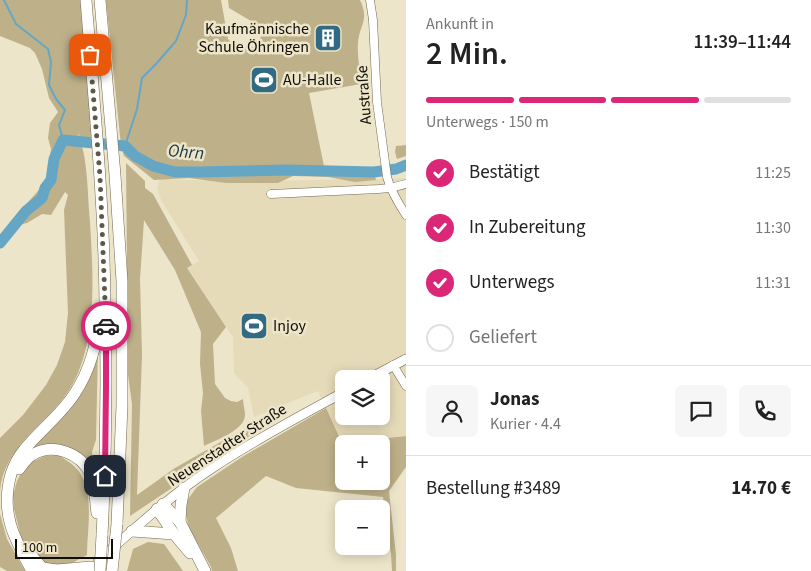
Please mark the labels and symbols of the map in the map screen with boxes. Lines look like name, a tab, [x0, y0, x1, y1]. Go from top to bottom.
place label: Kaufmännische Schule Öhringen	[198, 18, 309, 58]
building icon: Kaufmännische Schule Öhringen	[313, 23, 343, 53]
pin	[69, 34, 111, 76]
sports icon: AU-Halle	[249, 65, 279, 95]
street label: Austraße	[351, 65, 377, 125]
place label: AU-Halle	[283, 69, 341, 91]
water label: Ohrn	[167, 138, 205, 166]
courier	[81, 301, 131, 351]
sports icon: Injoy	[239, 311, 269, 341]
place label: Injoy	[273, 315, 307, 337]
street label: Neuenstadter Straße	[163, 398, 291, 492]
pin	[84, 455, 126, 497]
scale bar	[15, 536, 112, 559]

